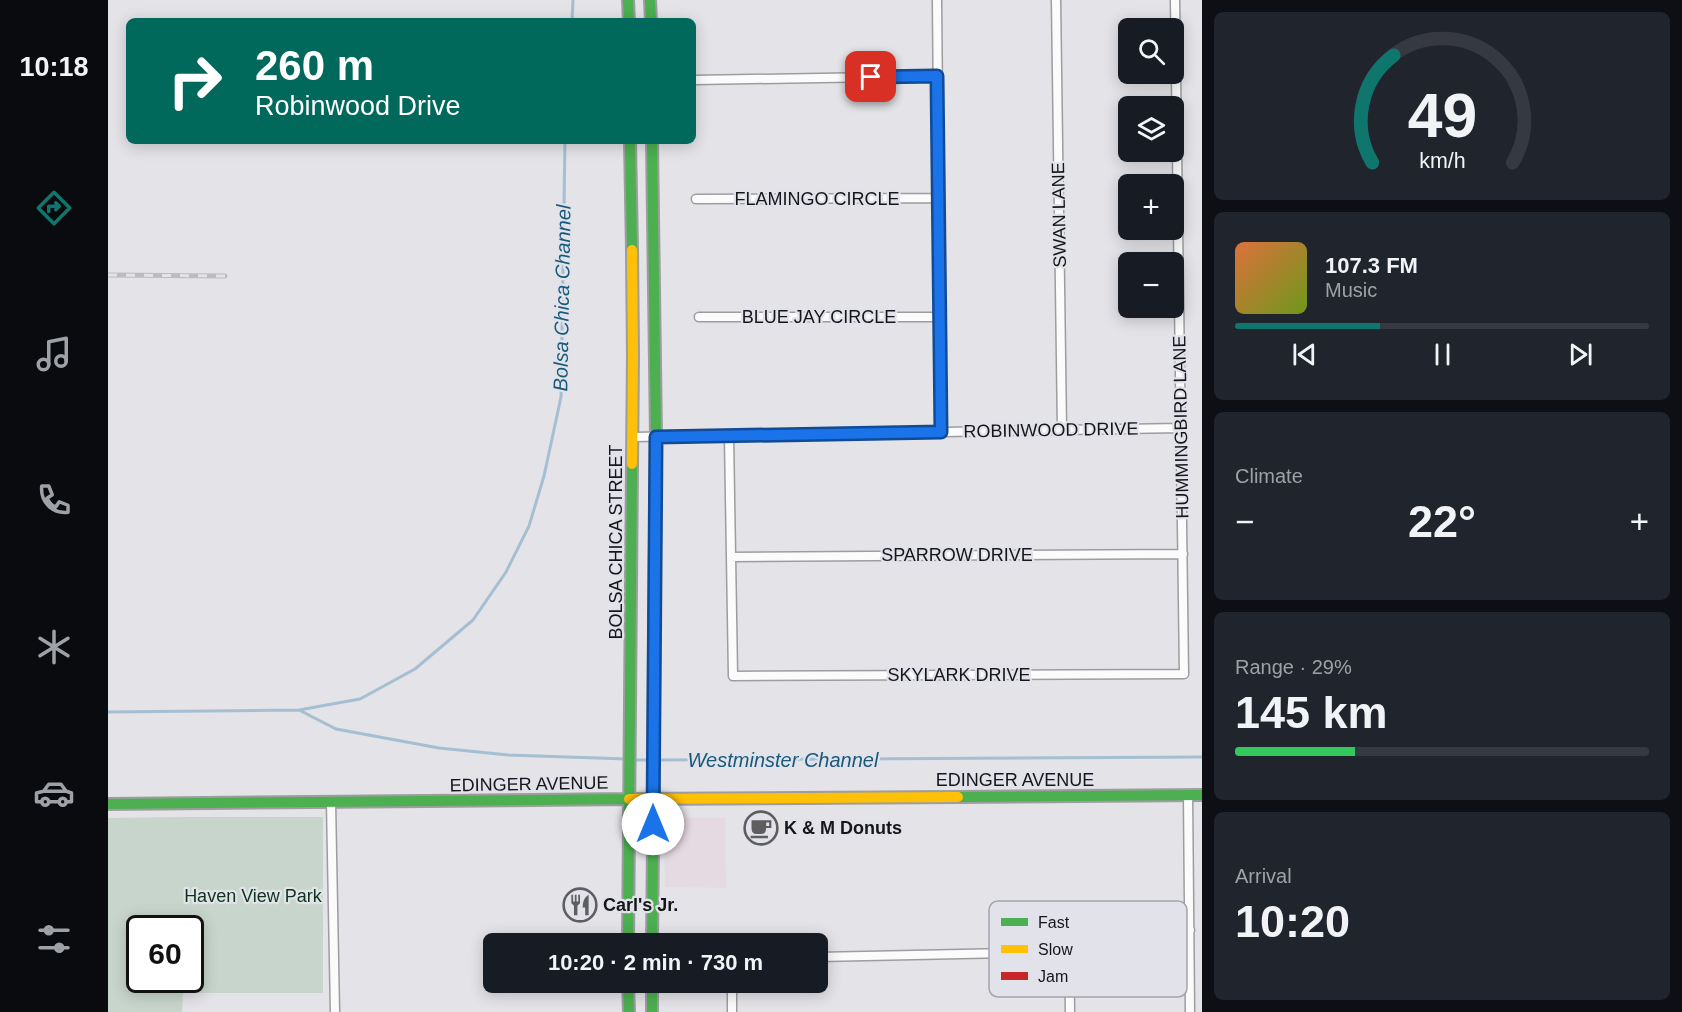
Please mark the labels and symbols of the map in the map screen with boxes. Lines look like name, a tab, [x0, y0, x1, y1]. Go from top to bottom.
pin	[845, 51, 896, 102]
street label: SWAN LANE	[1048, 162, 1070, 268]
street label: FLAMINGO CIRCLE	[734, 189, 900, 209]
water label: Bolsa Chica Channel	[549, 204, 575, 392]
street label: BLUE JAY CIRCLE	[742, 307, 896, 327]
street label: HUMMINGBIRD LANE	[1169, 335, 1193, 519]
street label: ROBINWOOD DRIVE	[963, 418, 1139, 442]
street label: BOLSA CHICA STREET	[606, 444, 626, 640]
street label: SPARROW DRIVE	[881, 545, 1033, 565]
street label: SKYLARK DRIVE	[887, 665, 1031, 685]
water label: Westminster Channel	[688, 749, 879, 771]
street label: EDINGER AVENUE	[936, 770, 1094, 790]
street label: EDINGER AVENUE	[449, 773, 609, 795]
position arrow	[621, 792, 685, 856]
cafe icon: K & M Donuts	[743, 810, 779, 846]
place label: K & M Donuts	[784, 818, 902, 838]
park label: Haven View Park	[184, 886, 323, 906]
restaurant icon: Carl's Jr.	[562, 887, 598, 923]
place label: Carl's Jr.	[603, 895, 678, 915]
legend	[989, 901, 1187, 997]
text: Fast	[1038, 914, 1070, 931]
speed limit sign: 60	[126, 915, 204, 993]
text: Slow	[1038, 941, 1073, 958]
text: Jam	[1038, 968, 1068, 985]

